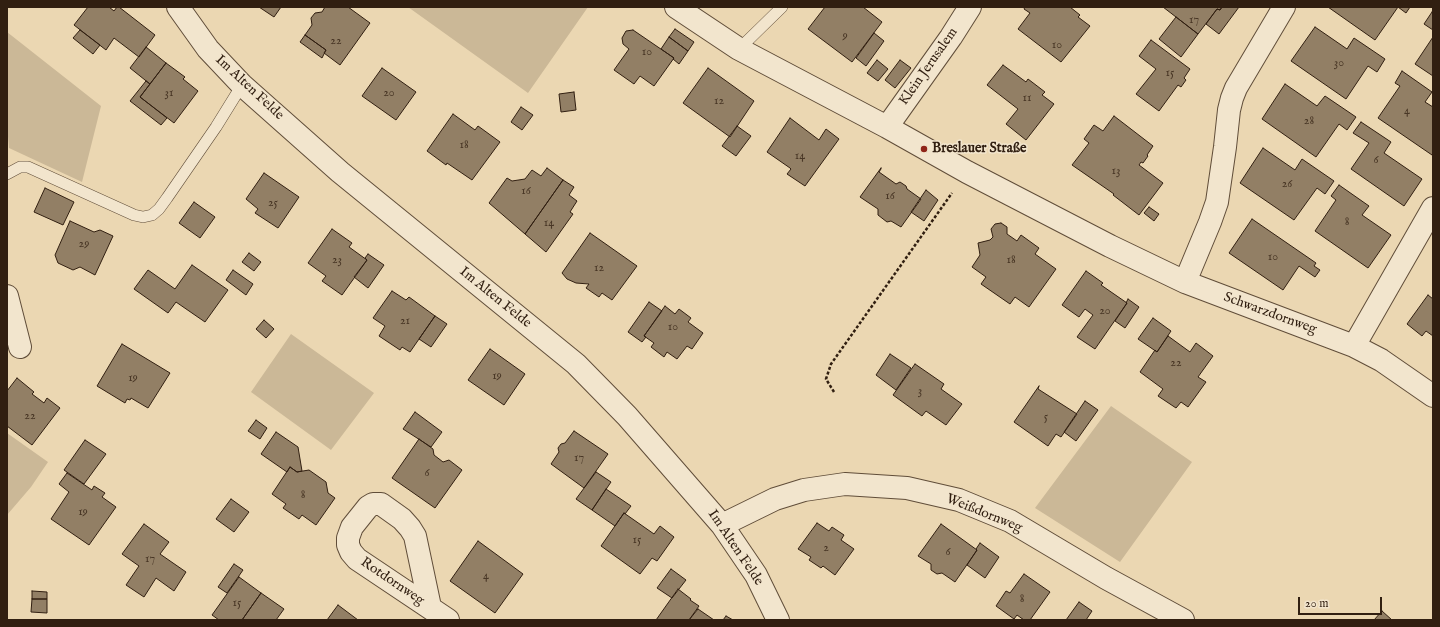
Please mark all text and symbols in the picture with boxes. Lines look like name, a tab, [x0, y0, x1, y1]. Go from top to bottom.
house number: 17	[1189, 14, 1199, 28]
street label: Klein Jerusalem	[896, 25, 962, 109]
house number: 9	[842, 30, 848, 44]
house number: 22	[330, 35, 342, 49]
house number: 10	[1052, 39, 1062, 53]
house number: 10	[642, 46, 652, 60]
street label: Im Alten Felde	[211, 52, 287, 124]
house number: 30	[1334, 57, 1344, 71]
house number: 15	[1166, 67, 1174, 81]
house number: 31	[165, 87, 173, 101]
house number: 20	[383, 87, 395, 101]
house number: 11	[1023, 92, 1031, 106]
house number: 12	[714, 95, 724, 109]
house number: 4	[1404, 105, 1410, 119]
house number: 28	[1304, 115, 1314, 129]
house number: 18	[459, 139, 469, 153]
place label: Breslauer Straße	[932, 141, 1026, 157]
marker: Breslauer Straße	[919, 144, 929, 154]
house number: 14	[795, 150, 805, 164]
house number: 6	[1373, 154, 1379, 168]
house number: 13	[1112, 165, 1120, 179]
house number: 26	[1282, 178, 1292, 192]
house number: 16	[521, 185, 531, 199]
house number: 16	[885, 190, 895, 204]
house number: 25	[268, 197, 278, 211]
house number: 8	[1345, 216, 1349, 230]
house number: 14	[544, 217, 554, 231]
house number: 29	[79, 238, 89, 252]
house number: 10	[1268, 251, 1278, 265]
house number: 23	[332, 254, 342, 268]
house number: 18	[1006, 254, 1016, 268]
house number: 12	[594, 262, 604, 276]
street label: Im Alten Felde	[456, 264, 534, 332]
street label: Schwarzdornweg	[1221, 289, 1319, 339]
house number: 20	[1099, 305, 1111, 319]
house number: 21	[400, 315, 410, 329]
house number: 10	[668, 321, 678, 335]
house number: 22	[1170, 357, 1182, 371]
house number: 19	[492, 370, 502, 384]
house number: 19	[128, 372, 138, 386]
house number: 3	[918, 385, 922, 399]
house number: 22	[24, 410, 36, 424]
house number: 5	[1044, 411, 1048, 425]
house number: 17	[574, 452, 584, 466]
house number: 6	[424, 467, 430, 481]
house number: 8	[301, 489, 305, 503]
street label: Weißdornweg	[943, 491, 1025, 537]
house number: 19	[78, 506, 88, 520]
street label: Im Alten Felde	[703, 507, 767, 589]
house number: 15	[633, 534, 641, 548]
house number: 2	[823, 542, 829, 556]
house number: 6	[945, 546, 951, 560]
house number: 17	[145, 553, 155, 567]
street label: Rotdornweg	[357, 554, 427, 610]
house number: 4	[483, 570, 489, 584]
scale bar	[1300, 589, 1384, 615]
house number: 8	[1020, 593, 1024, 607]
text: 20 m	[1305, 596, 1328, 611]
house number: 15	[233, 597, 241, 611]

